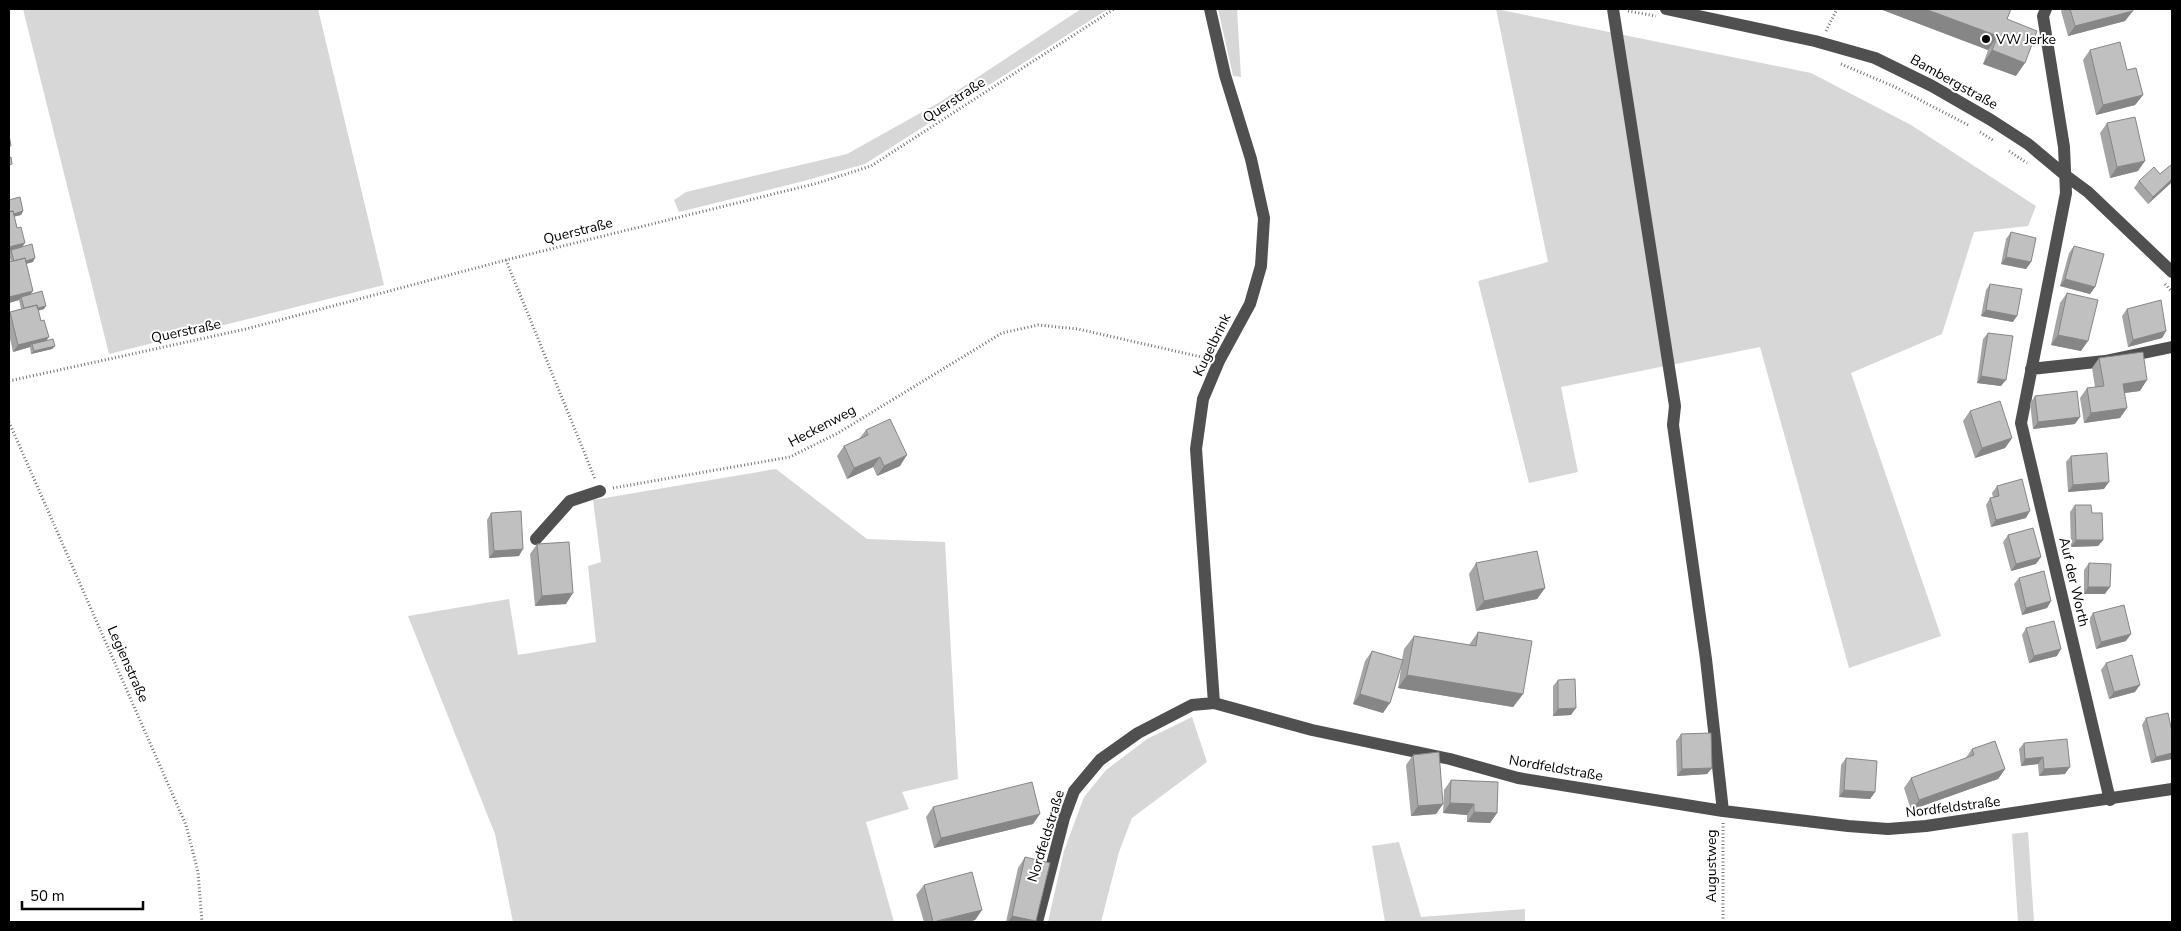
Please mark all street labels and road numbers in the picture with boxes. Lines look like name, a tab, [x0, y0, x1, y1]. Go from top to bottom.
street label: Bambergstraße	[1907, 50, 2001, 114]
street label: Querstraße	[919, 73, 989, 127]
street label: Querstraße	[541, 213, 615, 249]
street label: Kugelbrink	[1189, 310, 1236, 380]
street label: Querstraße	[149, 314, 223, 348]
street label: Heckenweg	[785, 400, 859, 452]
street label: Auf der Worth	[2054, 535, 2094, 629]
street label: Legienstraße	[103, 623, 153, 705]
street label: Nordfeldstraße	[1507, 750, 1605, 786]
street label: Nordfeldstraße	[1023, 788, 1069, 884]
street label: Nordfeldstraße	[1905, 792, 2001, 822]
street label: Augustweg	[1702, 829, 1721, 903]

